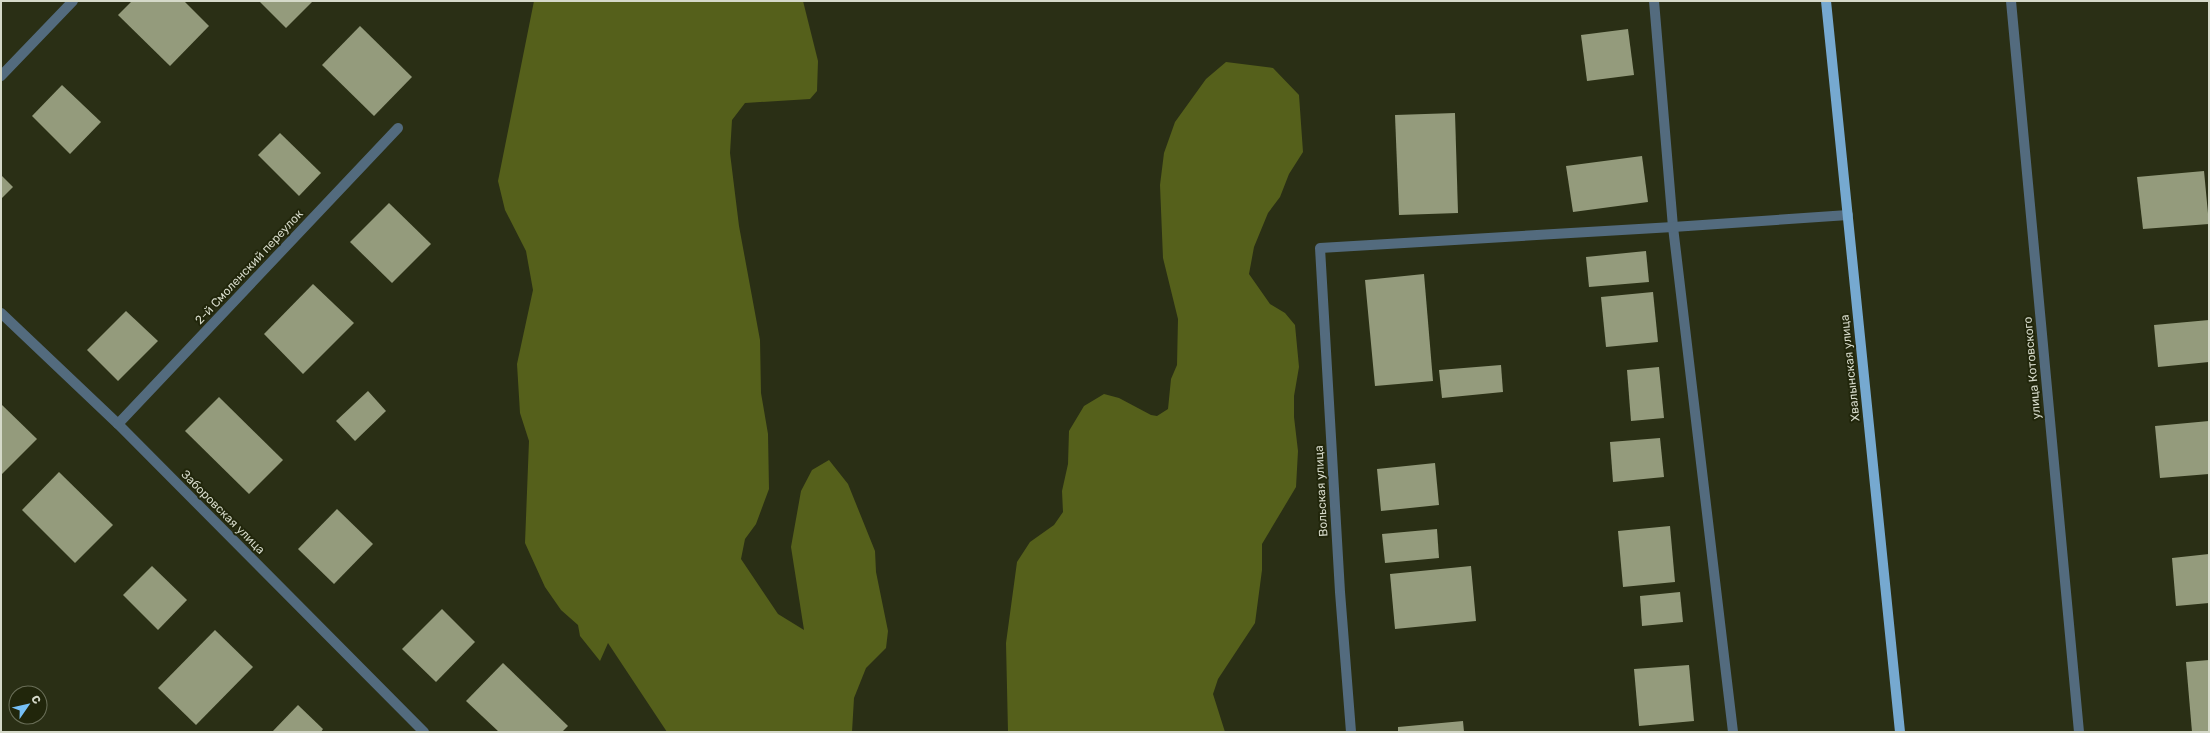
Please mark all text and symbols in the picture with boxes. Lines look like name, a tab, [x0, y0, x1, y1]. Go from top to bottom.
street label: 2-й Смоленский переулок	[192, 206, 306, 327]
street label: Хвалынская улица	[1837, 314, 1863, 422]
street label: улица Котовского	[2021, 316, 2043, 420]
street label: Вольская улица	[1312, 445, 1330, 537]
street label: Заборовская улица	[178, 467, 268, 557]
north arrow	[8, 685, 48, 725]
text: С	[28, 693, 44, 707]

